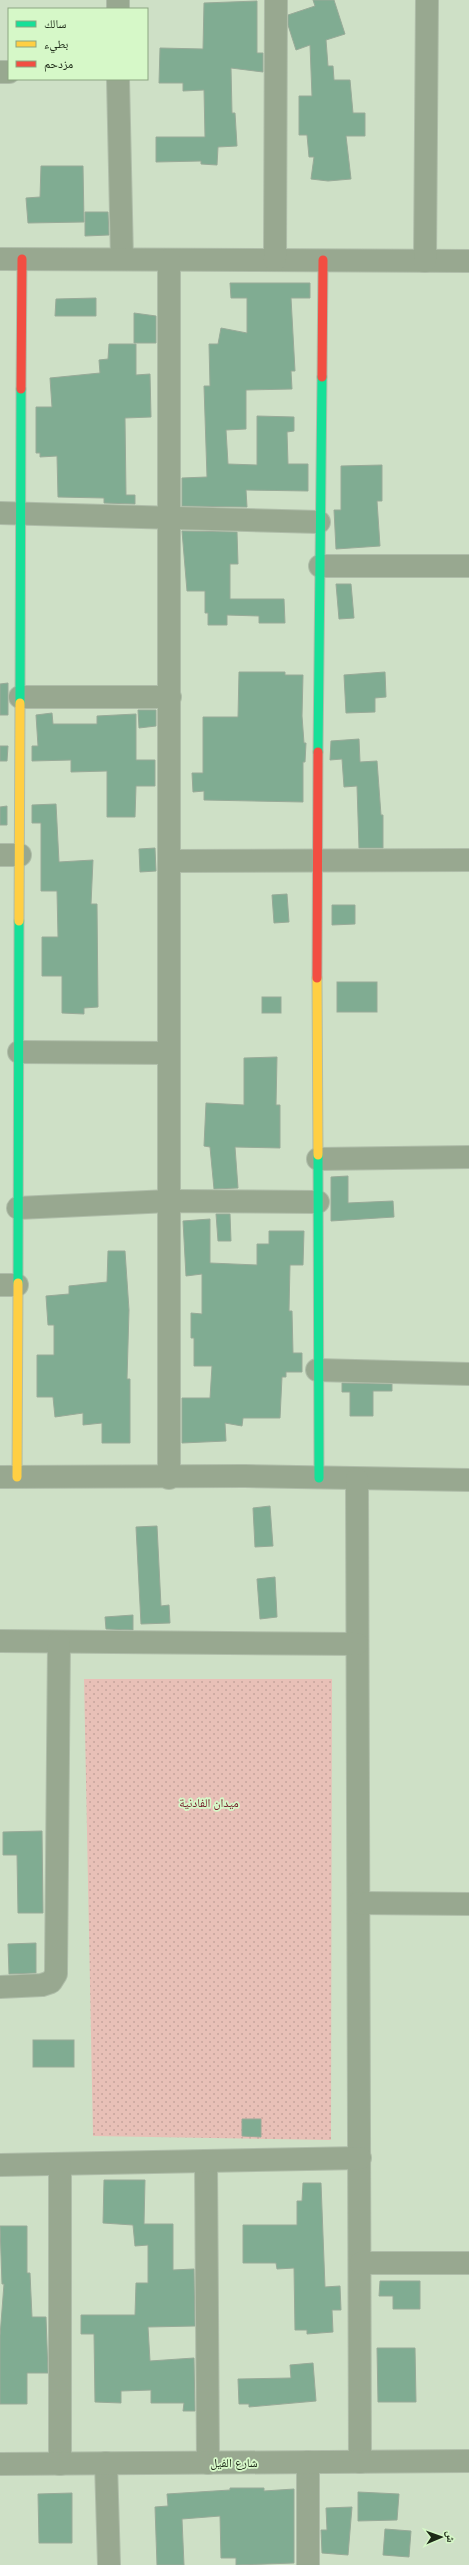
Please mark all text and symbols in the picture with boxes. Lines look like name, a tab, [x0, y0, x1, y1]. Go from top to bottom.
legend	[8, 8, 148, 80]
text: سالك	[44, 16, 66, 31]
text: بطيء	[44, 36, 68, 54]
text: مزدحم	[44, 56, 73, 72]
park label: ميدان الفادنية	[179, 1795, 239, 1810]
street label: شارع الفيل	[210, 2455, 258, 2471]
north arrow	[421, 2517, 461, 2557]
text: ش	[443, 2531, 458, 2543]

